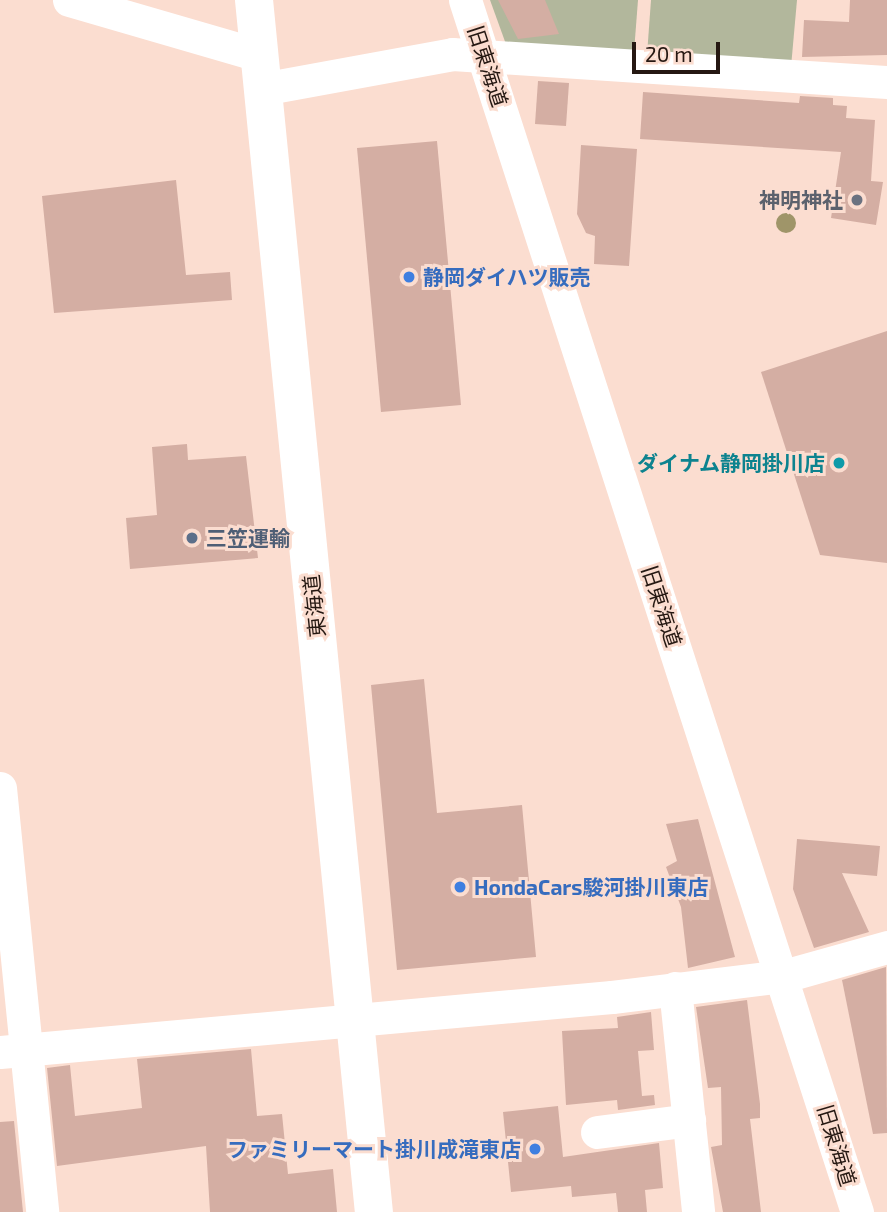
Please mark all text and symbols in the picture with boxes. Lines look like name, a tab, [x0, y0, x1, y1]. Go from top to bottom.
street label: 旧東海道	[463, 22, 513, 110]
scale bar	[635, 28, 722, 72]
text: 20 m	[645, 41, 693, 66]
place label: 神明神社	[759, 187, 843, 213]
marker: 神明神社	[849, 192, 865, 208]
place label: 静岡ダイハツ販売	[423, 264, 591, 290]
marker: 静岡ダイハツ販売	[401, 269, 417, 285]
place label: ダイナム静岡掛川店	[636, 450, 825, 476]
marker: ダイナム静岡掛川店	[831, 455, 847, 471]
place label: 三笠運輸	[206, 525, 290, 551]
marker: 三笠運輸	[184, 530, 200, 546]
street label: 旧東海道	[637, 562, 687, 650]
street label: 東海道	[298, 573, 330, 639]
place label: HondaCars駿河掛川東店	[474, 874, 708, 900]
marker: HondaCars駿河掛川東店	[452, 879, 468, 895]
street label: 旧東海道	[813, 1101, 861, 1189]
place label: ファミリーマート掛川成滝東店	[227, 1136, 521, 1162]
marker: ファミリーマート掛川成滝東店	[527, 1141, 543, 1157]

